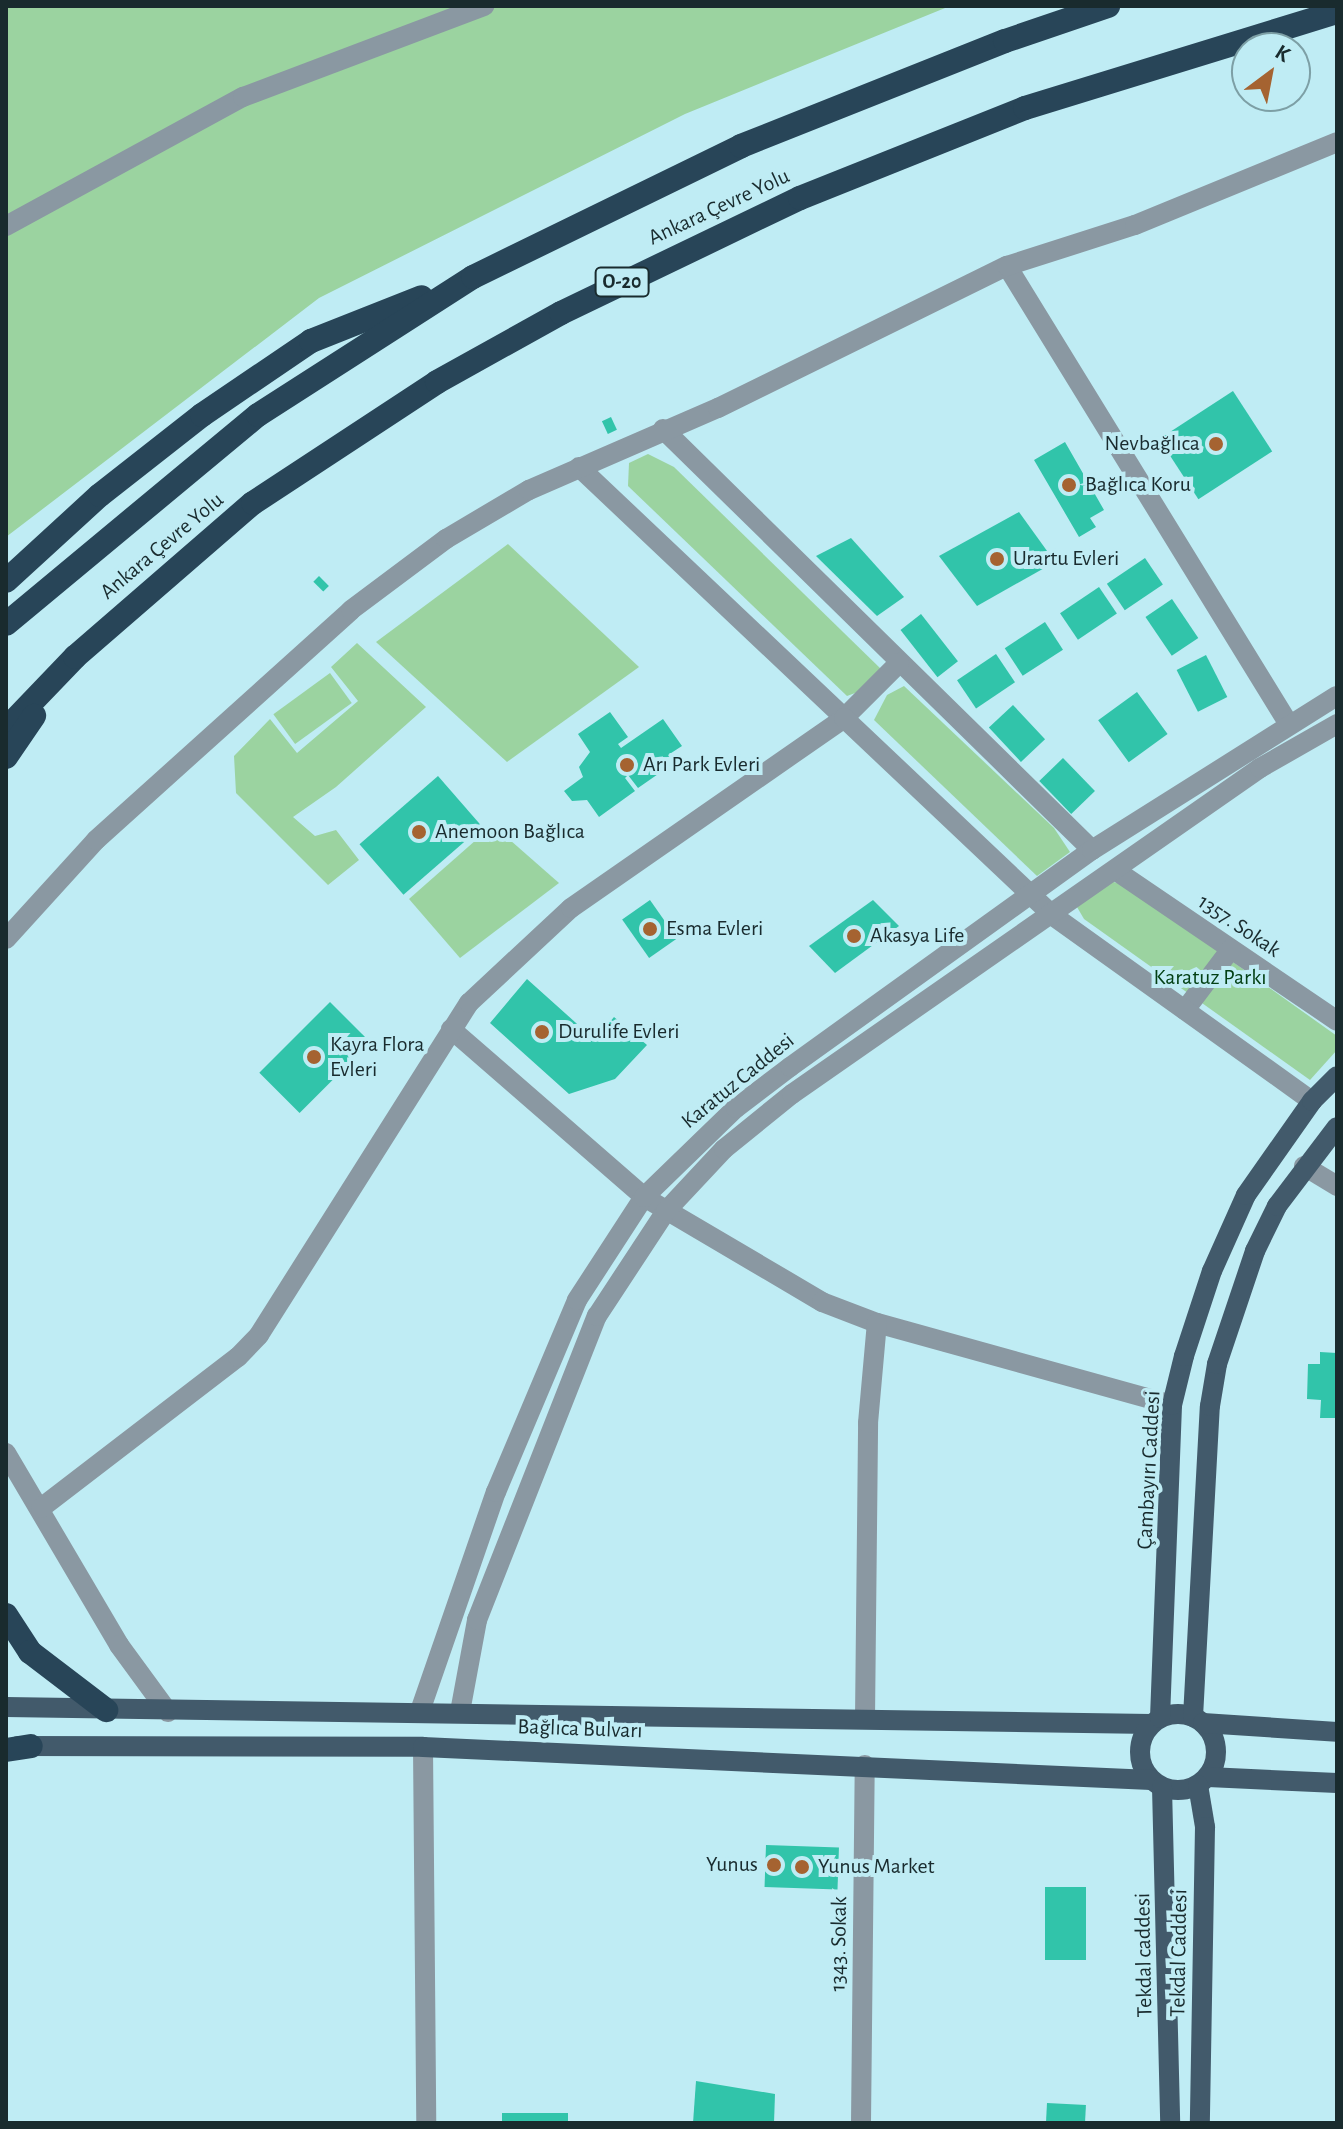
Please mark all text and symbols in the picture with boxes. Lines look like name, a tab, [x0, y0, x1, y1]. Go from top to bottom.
north arrow	[1231, 32, 1311, 112]
text: K	[1271, 41, 1294, 66]
street label: Ankara Çevre Yolu	[644, 163, 794, 251]
road number: O-20	[594, 266, 650, 298]
place label: Nevbağlıca	[1105, 431, 1200, 457]
marker: Nevbağlıca	[1207, 435, 1225, 453]
place label: Bağlıca Koru	[1085, 472, 1191, 498]
marker: Bağlıca Koru	[1060, 476, 1078, 494]
street label: Ankara Çevre Yolu	[95, 487, 229, 605]
place label: Urartu Evleri	[1013, 546, 1119, 572]
marker: Urartu Evleri	[988, 550, 1006, 568]
place label: Arı Park Evleri	[643, 752, 760, 778]
marker: Arı Park Evleri	[618, 756, 636, 774]
place label: Anemoon Bağlıca	[435, 819, 585, 845]
marker: Anemoon Bağlıca	[410, 823, 428, 841]
street label: 1357. Sokak	[1193, 889, 1285, 963]
place label: Esma Evleri	[666, 916, 763, 942]
marker: Esma Evleri	[641, 920, 659, 938]
place label: Akasya Life	[870, 923, 964, 949]
marker: Akasya Life	[845, 927, 863, 945]
park label: Karatuz Parkı	[1153, 965, 1267, 991]
place label: Durulife Evleri	[558, 1019, 680, 1045]
marker: Durulife Evleri	[533, 1023, 551, 1041]
street label: Karatuz Caddesi	[676, 1027, 800, 1135]
place label: Kayra Flora Evleri	[330, 1031, 424, 1082]
marker: Kayra Flora Evleri	[305, 1048, 323, 1066]
street label: Çambayırı Caddesi	[1132, 1390, 1166, 1550]
street label: Bağlıca Bulvarı	[517, 1714, 643, 1744]
place label: Yunus	[706, 1852, 758, 1878]
place label: Yunus Market	[818, 1854, 935, 1880]
marker: Yunus	[765, 1856, 783, 1874]
marker: Yunus Market	[793, 1858, 811, 1876]
street label: Tekdal Caddesi	[1165, 1889, 1193, 2017]
street label: Tekdal caddesi	[1130, 1892, 1158, 2018]
street label: 1343. Sokak	[825, 1896, 853, 1992]

